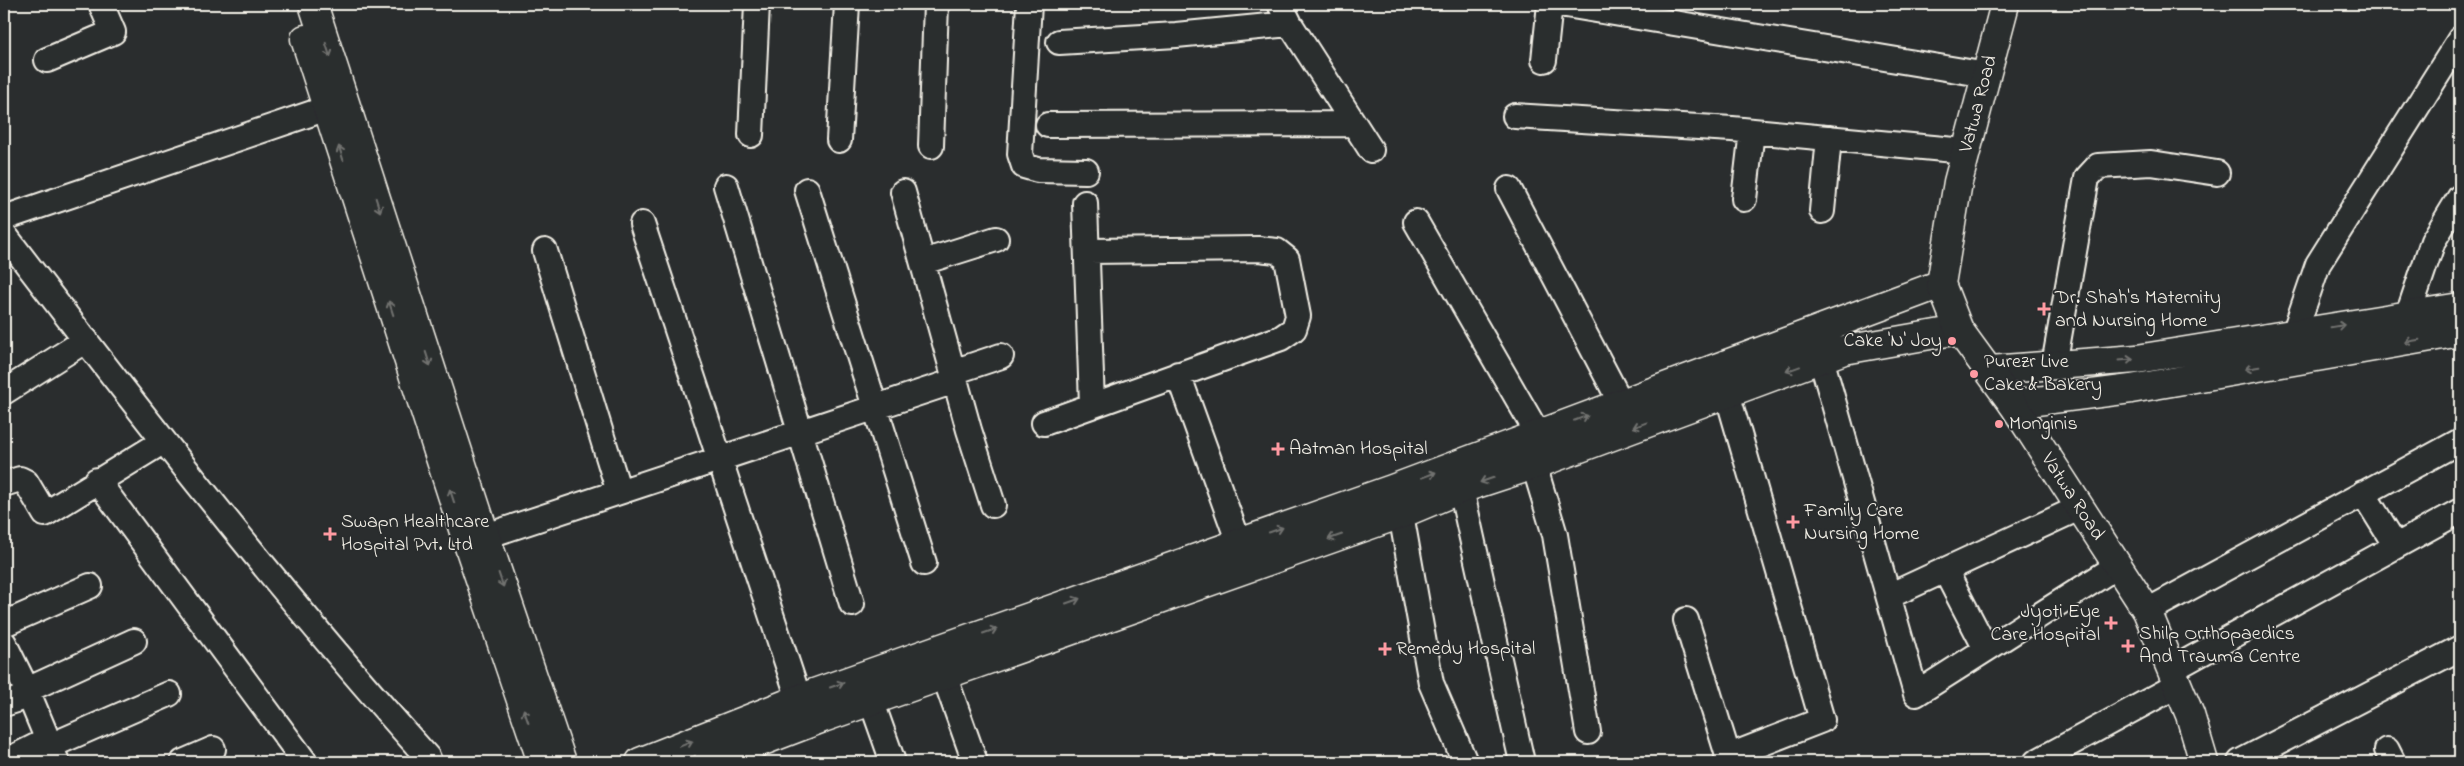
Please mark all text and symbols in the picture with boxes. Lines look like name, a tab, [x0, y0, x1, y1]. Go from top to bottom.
one-way arrow	[324, 42, 333, 57]
street label: Vatwa Road	[1952, 52, 2006, 157]
one-way arrow	[336, 146, 345, 162]
one-way arrow	[374, 196, 383, 212]
place label: Dr. Shah's Maternity and Nursing Home	[2054, 284, 2221, 337]
one-way arrow	[386, 300, 395, 316]
marker: Dr. Shah's Maternity and Nursing Home	[2037, 302, 2051, 316]
one-way arrow	[2330, 321, 2346, 331]
place label: Cake 'N' Joy	[1844, 327, 1942, 356]
marker: Cake 'N' Joy	[1946, 335, 1958, 347]
one-way arrow	[2405, 336, 2421, 346]
place label: Purezr Live Cake & Bakery	[1984, 348, 2102, 400]
one-way arrow	[424, 351, 434, 367]
one-way arrow	[2118, 355, 2134, 364]
one-way arrow	[2244, 364, 2260, 374]
one-way arrow	[1785, 365, 1801, 374]
marker: Purezr Live Cake & Bakery	[1968, 368, 1980, 380]
place label: Monginis	[2009, 410, 2078, 440]
one-way arrow	[1573, 413, 1588, 422]
marker: Monginis	[1993, 418, 2005, 430]
one-way arrow	[1633, 421, 1648, 430]
place label: Aatman Hospital	[1289, 435, 1428, 464]
marker: Aatman Hospital	[1271, 442, 1285, 456]
street label: Vatwa Road	[2032, 447, 2111, 547]
one-way arrow	[1421, 470, 1436, 479]
one-way arrow	[1480, 476, 1496, 486]
one-way arrow	[447, 488, 456, 504]
place label: Family Care Nursing Home	[1803, 497, 1919, 550]
place label: Swapn Healthcare Hospital Pvt. Ltd	[341, 508, 489, 560]
marker: Family Care Nursing Home	[1786, 515, 1800, 529]
one-way arrow	[1268, 525, 1283, 534]
marker: Swapn Healthcare Hospital Pvt. Ltd	[323, 527, 337, 541]
one-way arrow	[1328, 533, 1343, 542]
one-way arrow	[497, 572, 506, 587]
one-way arrow	[1065, 596, 1081, 605]
place label: Jyoti Eye Care Hospital	[1991, 598, 2100, 650]
marker: Jyoti Eye Care Hospital	[2104, 616, 2118, 630]
place label: Shilp Orthopaedics And Trauma Centre	[2139, 620, 2300, 672]
one-way arrow	[982, 626, 997, 635]
place label: Remedy Hospital	[1396, 635, 1535, 664]
marker: Shilp Orthopaedics And Trauma Centre	[2121, 639, 2135, 653]
marker: Remedy Hospital	[1378, 642, 1392, 656]
one-way arrow	[829, 680, 844, 689]
one-way arrow	[521, 709, 530, 724]
one-way arrow	[677, 739, 693, 748]

